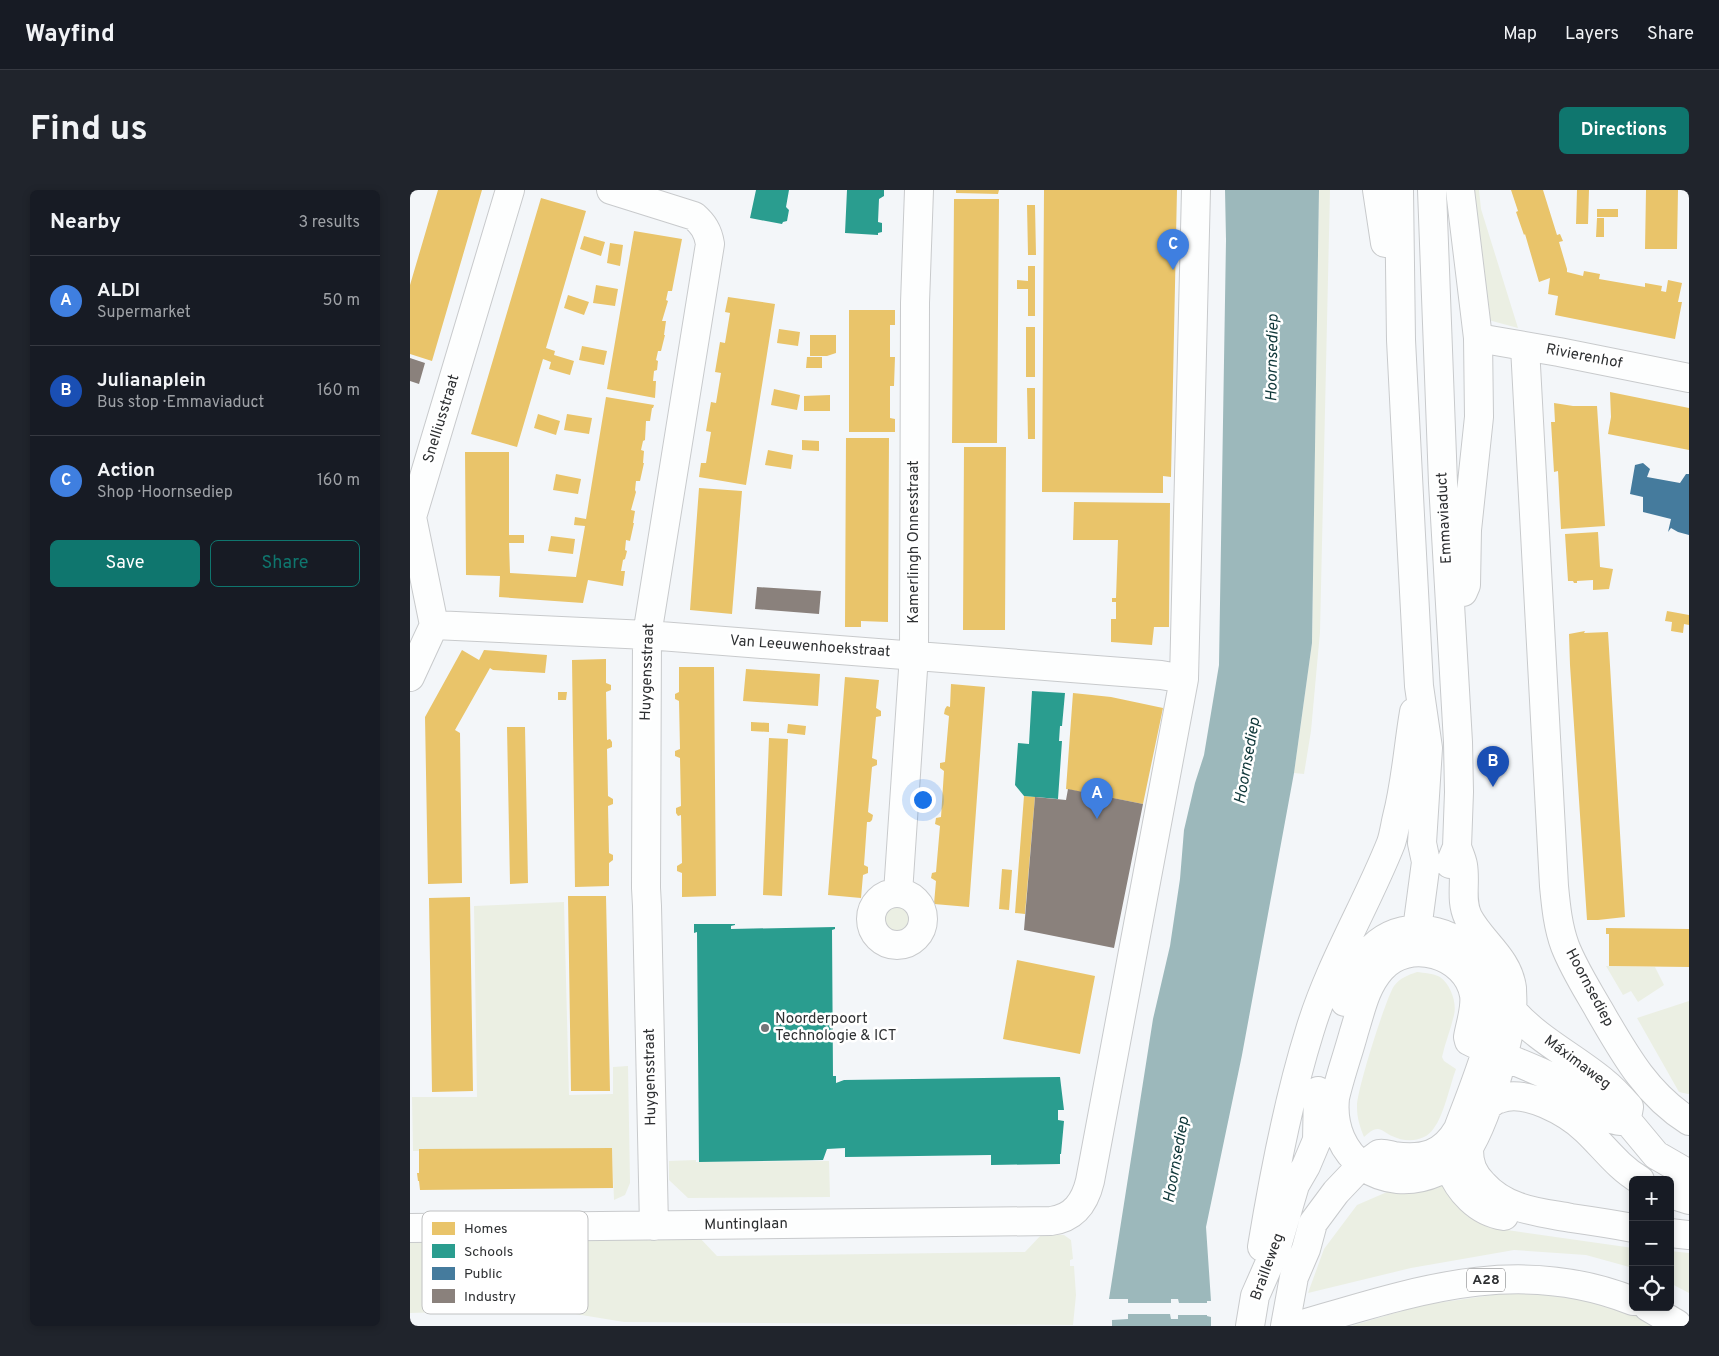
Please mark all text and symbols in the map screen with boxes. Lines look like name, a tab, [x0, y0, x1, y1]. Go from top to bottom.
text: Wayfind	[25, 20, 115, 50]
text: Map	[1503, 23, 1537, 46]
text: Layers	[1565, 23, 1619, 46]
text: Share	[1647, 23, 1694, 46]
button: Directions	[1559, 107, 1689, 154]
text: Find us	[30, 108, 148, 152]
text: Nearby	[50, 209, 121, 236]
text: 3 results	[298, 213, 360, 233]
pin: C	[1157, 229, 1189, 270]
text: ALDI	[97, 279, 140, 303]
text: A	[60, 291, 72, 311]
text: 50 m	[323, 291, 360, 311]
text: Supermarket	[97, 303, 191, 323]
water label: Hoornsediep	[1262, 314, 1284, 402]
street label: Rivierenhof	[1544, 340, 1624, 374]
text: Julianaplein	[97, 369, 206, 393]
street label: Snelliusstraat	[420, 372, 464, 466]
text: B	[60, 381, 72, 401]
text: 160 m	[317, 381, 360, 401]
text: Bus stop · Emmaviaduct	[97, 393, 264, 413]
text: Action	[97, 459, 155, 483]
street label: Kamerlingh Onnesstraat	[905, 460, 924, 624]
text: C	[61, 471, 71, 491]
text: 160 m	[317, 471, 360, 491]
street label: Emmaviaduct	[1433, 472, 1457, 564]
text: Shop · Hoornsediep	[97, 483, 233, 503]
button: Save	[50, 540, 200, 587]
button: Share	[210, 540, 360, 587]
street label: Huygensstraat	[637, 623, 659, 721]
street label: Van Leeuwenhoekstraat	[729, 632, 891, 662]
water label: Hoornsediep	[1231, 716, 1265, 806]
pin: B	[1477, 746, 1509, 787]
pin: A	[1081, 778, 1113, 819]
your location	[910, 787, 936, 813]
street label: Hoornsediep	[1560, 946, 1618, 1030]
place label: Noorderpoort Technologie & ICT	[775, 1010, 897, 1046]
marker: Noorderpoort Technologie & ICT	[759, 1022, 771, 1034]
street label: Huygensstraat	[641, 1028, 661, 1126]
street label: Máximaweg	[1540, 1032, 1614, 1094]
water label: Hoornsediep	[1160, 1115, 1194, 1205]
map controls	[1629, 1176, 1674, 1311]
button: +	[1629, 1176, 1674, 1221]
legend	[422, 1211, 588, 1314]
street label: Muntinglaan	[704, 1215, 788, 1235]
text: Homes	[464, 1221, 508, 1238]
button: −	[1629, 1221, 1674, 1266]
street label: Brailleweg	[1247, 1231, 1289, 1303]
text: Schools	[464, 1244, 513, 1261]
text: Public	[464, 1266, 503, 1283]
button: locate	[1629, 1266, 1674, 1311]
road number: A28	[1467, 1268, 1505, 1292]
text: Industry	[464, 1289, 516, 1306]

